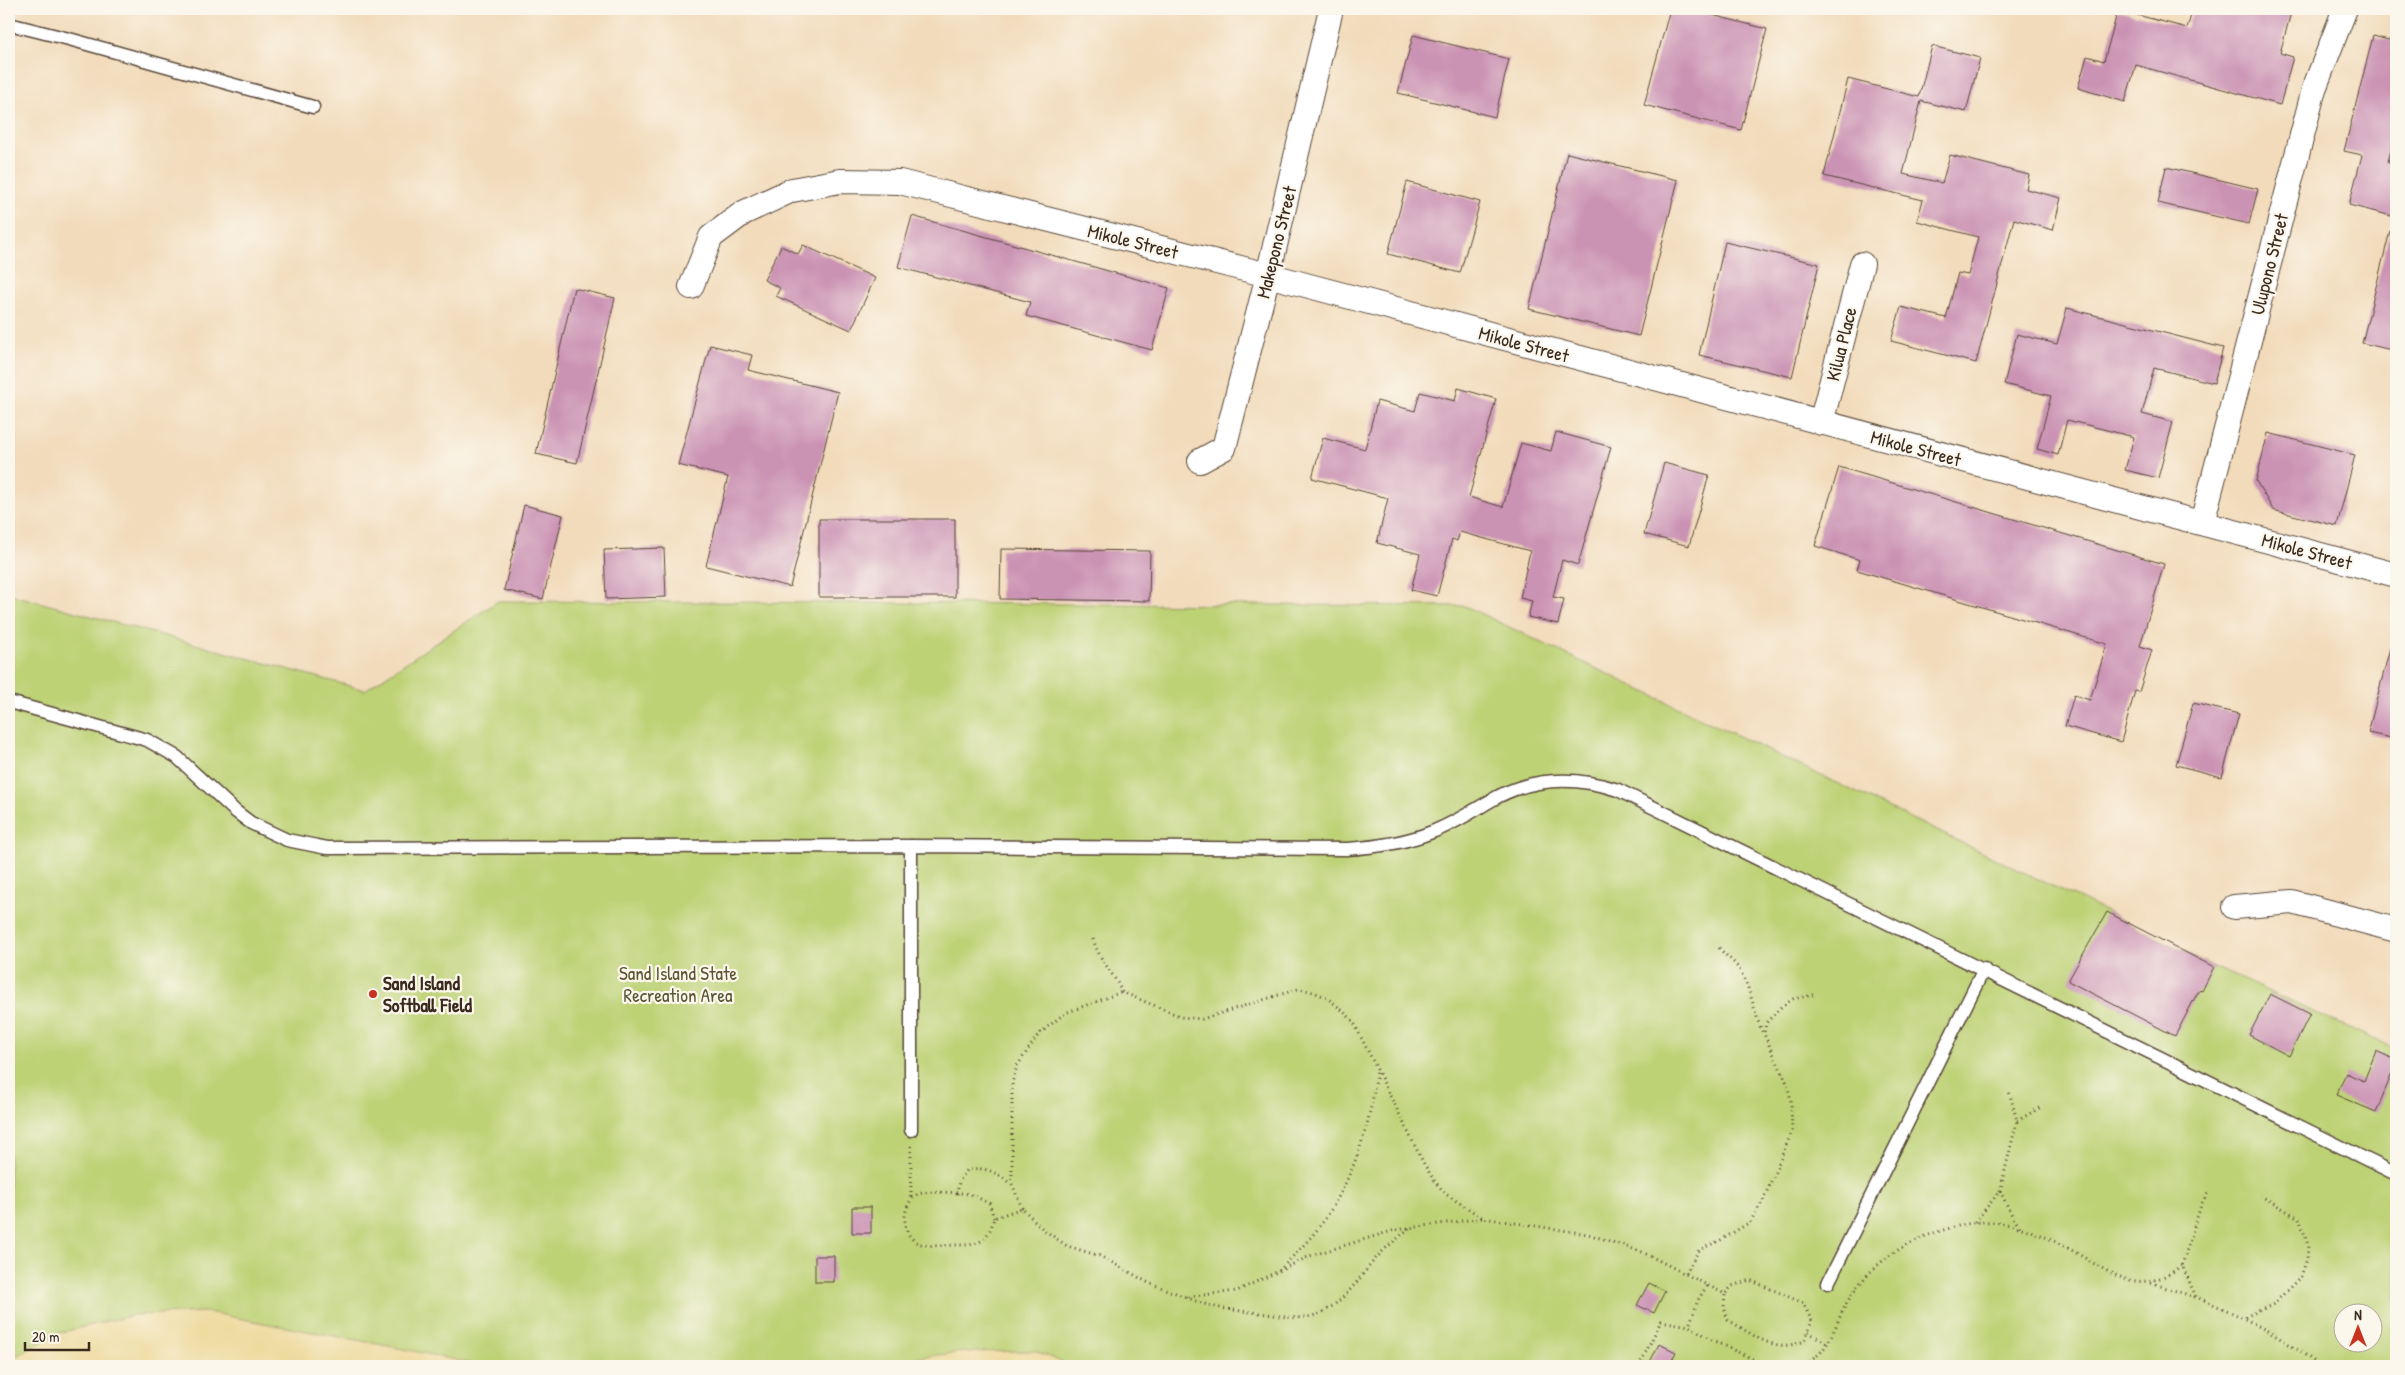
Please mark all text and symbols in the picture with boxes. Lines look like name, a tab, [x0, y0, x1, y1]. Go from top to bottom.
street label: Makepono Street	[1249, 183, 1303, 301]
street label: Ulupono Street	[2244, 210, 2294, 317]
street label: Mikole Street	[1085, 217, 1181, 265]
street label: Kilua Place	[1819, 304, 1863, 384]
street label: Mikole Street	[1476, 319, 1572, 369]
street label: Mikole Street	[1868, 423, 1964, 473]
street label: Mikole Street	[2259, 526, 2355, 576]
park label: Sand Island State Recreation Area	[619, 960, 737, 1008]
place label: Sand Island Softball Field	[383, 970, 473, 1018]
marker: Sand Island Softball Field	[367, 988, 379, 1000]
north arrow	[2332, 1302, 2382, 1352]
text: N	[2354, 1305, 2362, 1324]
scale bar	[25, 1320, 89, 1352]
text: 20 m	[32, 1326, 59, 1347]

